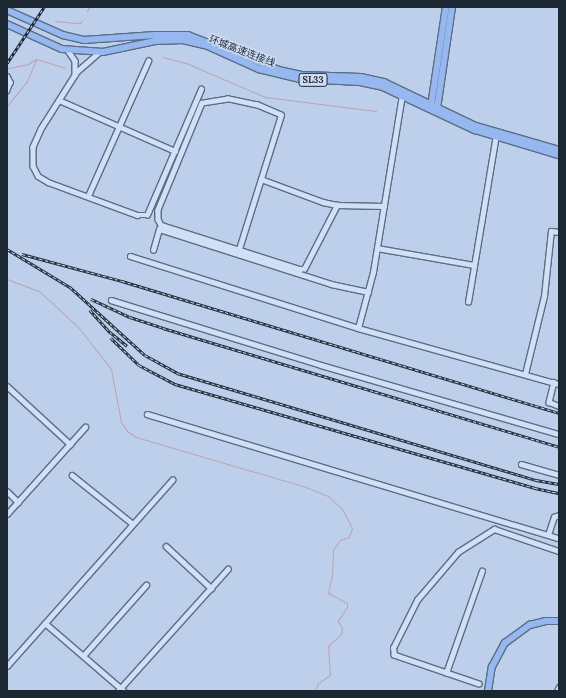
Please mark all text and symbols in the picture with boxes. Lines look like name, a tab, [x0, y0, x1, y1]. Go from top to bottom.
street label: 环城高速连接线	[207, 33, 277, 69]
road number: SL33	[298, 73, 328, 87]

